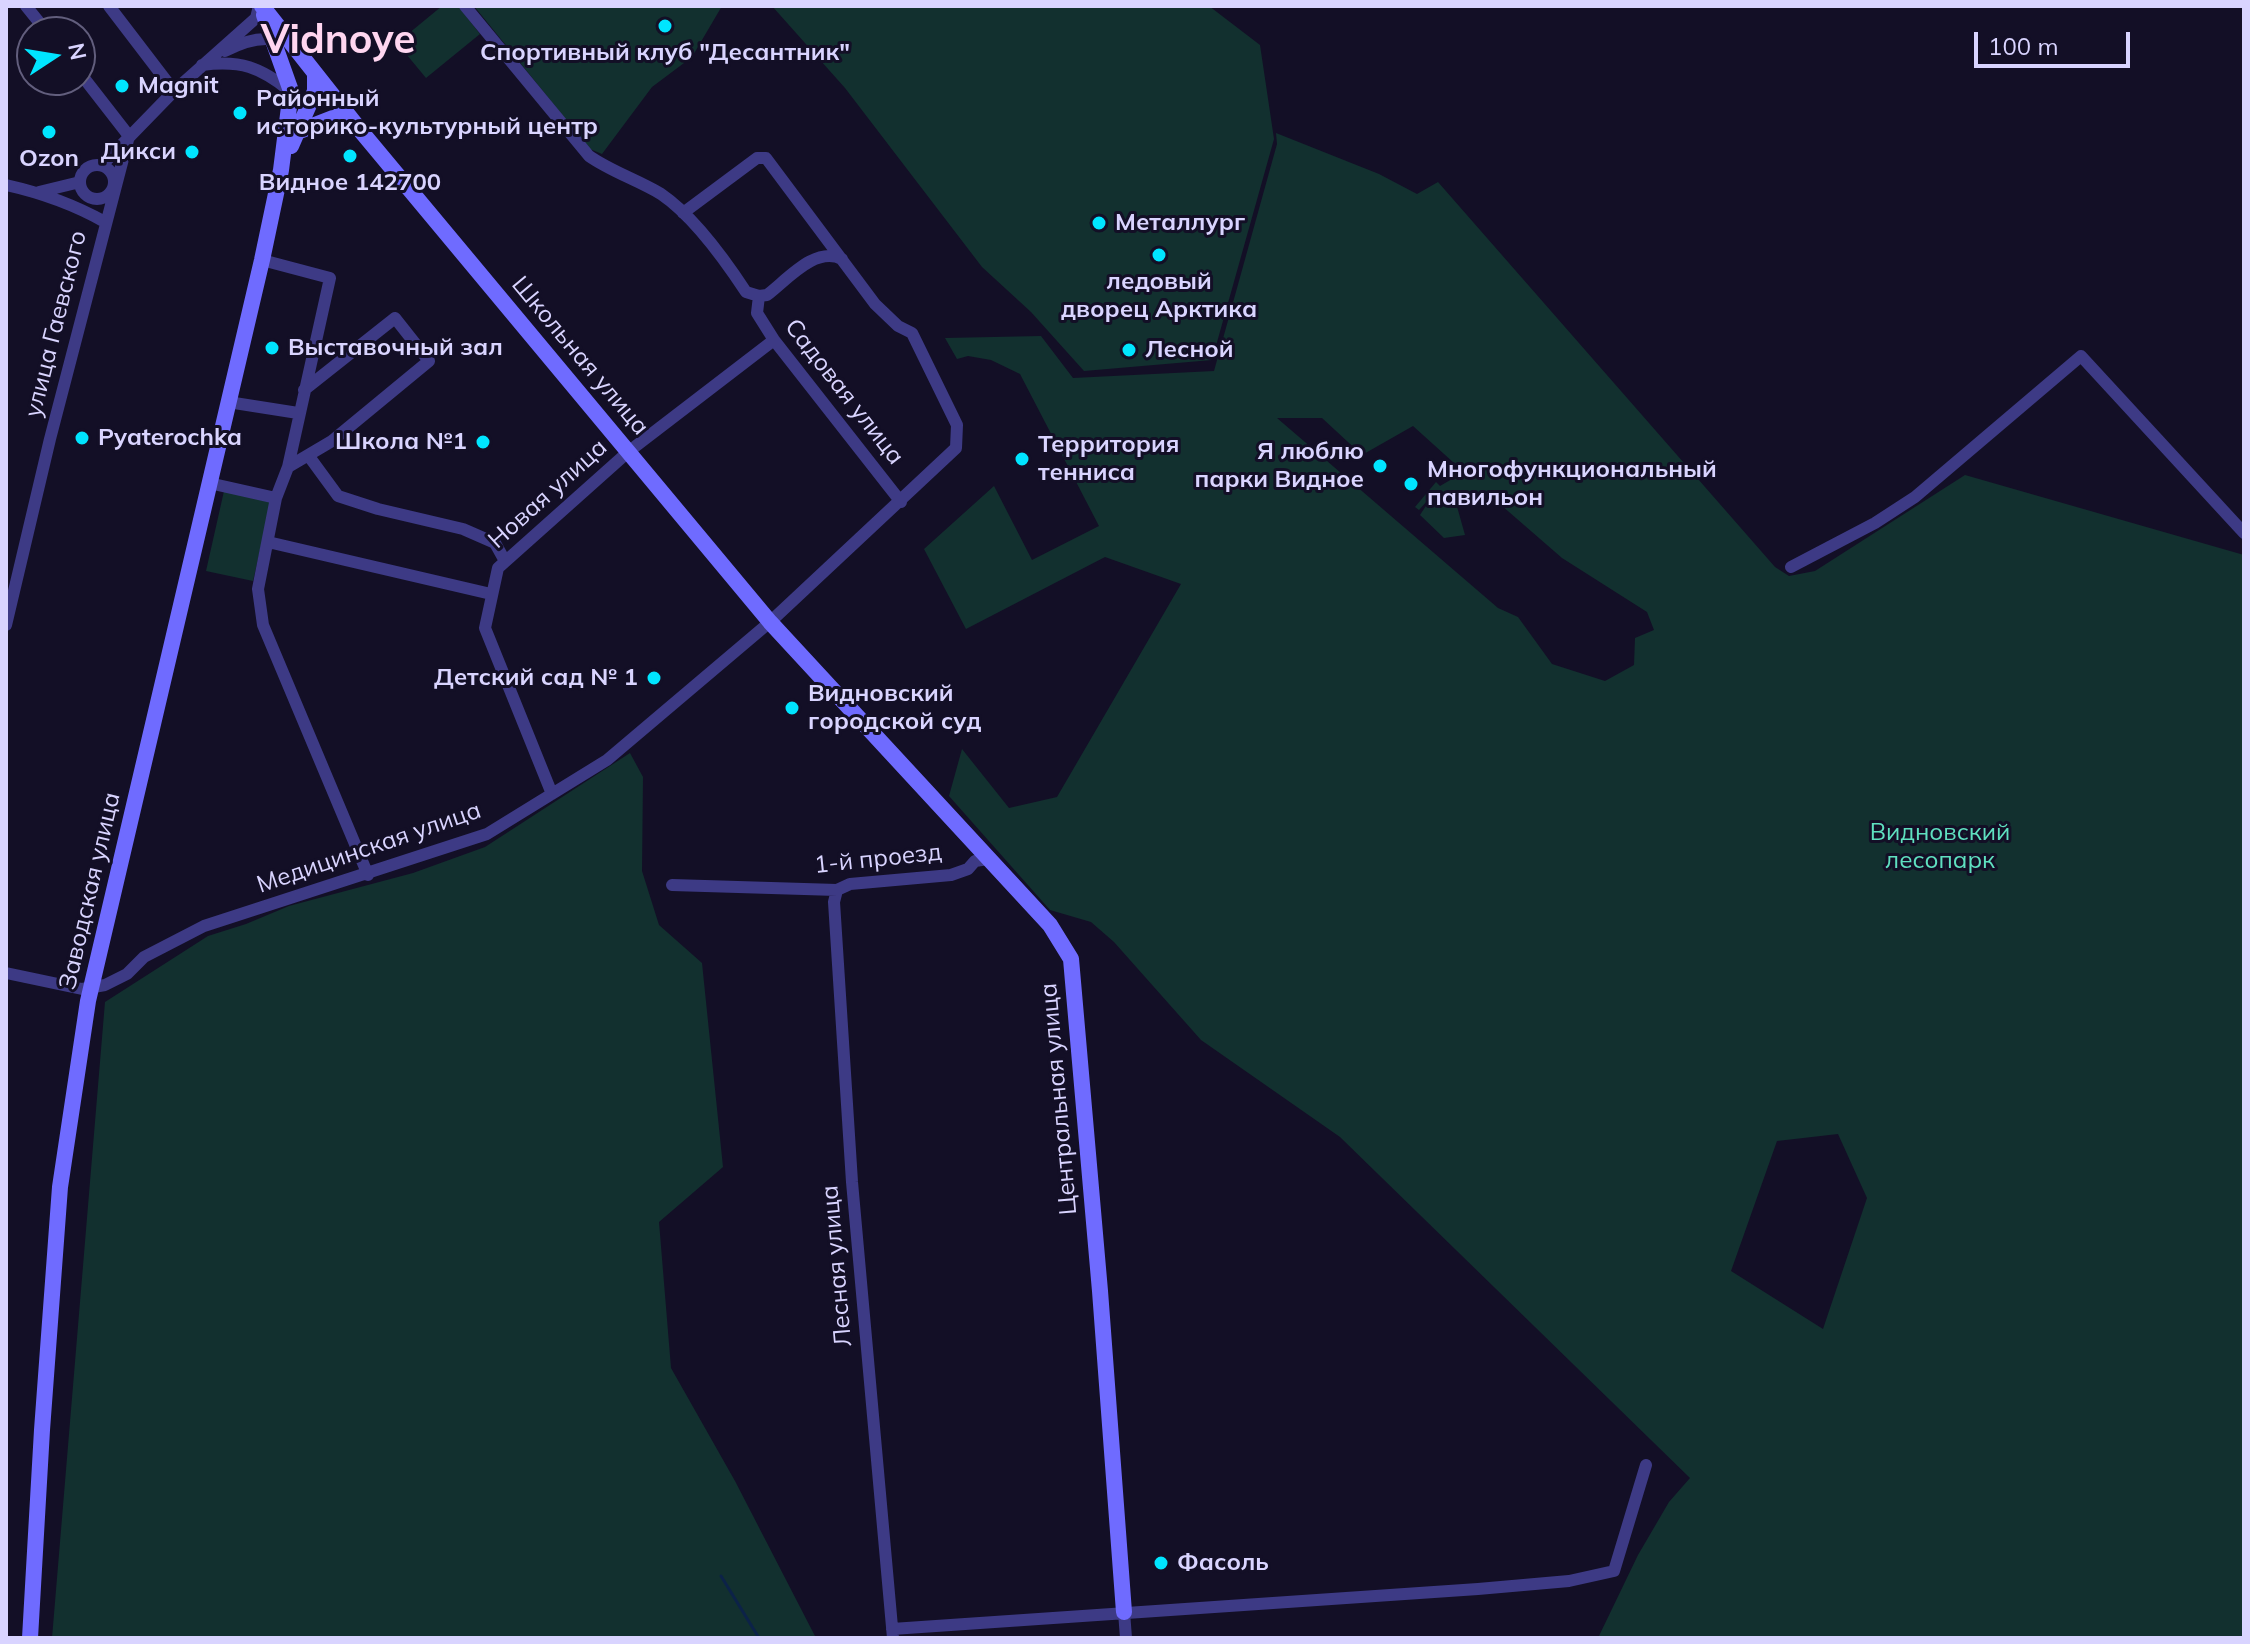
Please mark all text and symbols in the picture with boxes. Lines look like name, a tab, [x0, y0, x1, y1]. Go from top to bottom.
north arrow	[16, 16, 96, 96]
scale bar	[1978, 16, 2134, 66]
district label: Vidnoye	[261, 17, 415, 65]
marker: Спортивный клуб "Десантник"	[656, 17, 674, 35]
text: 100 m	[1988, 31, 2059, 61]
place label: Спортивный клуб "Десантник"	[480, 39, 850, 67]
text: N	[62, 40, 93, 62]
place label: Magnit	[138, 72, 219, 100]
marker: Magnit	[113, 77, 131, 95]
place label: Районный историко-культурный центр	[256, 85, 598, 141]
marker: Районный историко-культурный центр	[231, 104, 249, 122]
marker: Ozon	[40, 123, 58, 141]
place label: Дикси	[101, 138, 176, 166]
marker: Дикси	[183, 143, 201, 161]
place label: Ozon	[19, 145, 79, 173]
marker: Видное 142700	[341, 147, 359, 165]
place label: Видное 142700	[259, 169, 441, 197]
place label: Металлург	[1115, 209, 1245, 237]
marker: Металлург	[1090, 214, 1108, 232]
street label: улица Гаевского	[19, 228, 93, 420]
marker: ледовый дворец Арктика	[1150, 246, 1168, 264]
place label: ледовый дворец Арктика	[1061, 268, 1257, 324]
street label: Школьная улица	[505, 271, 655, 441]
street label: Садовая улица	[778, 313, 910, 471]
place label: Выставочный зал	[288, 334, 503, 362]
place label: Лесной	[1145, 336, 1234, 364]
marker: Выставочный зал	[263, 339, 281, 357]
marker: Лесной	[1120, 341, 1138, 359]
place label: Pyaterochka	[98, 424, 242, 452]
place label: Школа №1	[335, 428, 467, 456]
marker: Pyaterochka	[73, 429, 91, 447]
place label: Территория тенниса	[1038, 431, 1179, 487]
marker: Школа №1	[474, 433, 492, 451]
street label: Новая улица	[483, 433, 613, 555]
place label: Я люблю парки Видное	[1194, 438, 1364, 494]
marker: Территория тенниса	[1013, 450, 1031, 468]
place label: Многофункциональный павильон	[1427, 456, 1717, 512]
marker: Я люблю парки Видное	[1371, 457, 1389, 475]
marker: Многофункциональный павильон	[1402, 475, 1420, 493]
place label: Детский сад № 1	[434, 664, 638, 692]
marker: Детский сад № 1	[645, 669, 663, 687]
place label: Видновский городской суд	[808, 680, 981, 736]
marker: Видновский городской суд	[783, 699, 801, 717]
street label: Заводская улица	[53, 790, 127, 992]
street label: Медицинская улица	[253, 796, 485, 900]
park label: Видновский лесопарк	[1870, 819, 2010, 875]
street label: 1-й проезд	[813, 838, 943, 880]
street label: Центральная улица	[1035, 982, 1083, 1216]
street label: Лесная улица	[816, 1184, 858, 1348]
place label: Фасоль	[1177, 1549, 1269, 1577]
marker: Фасоль	[1152, 1554, 1170, 1572]

